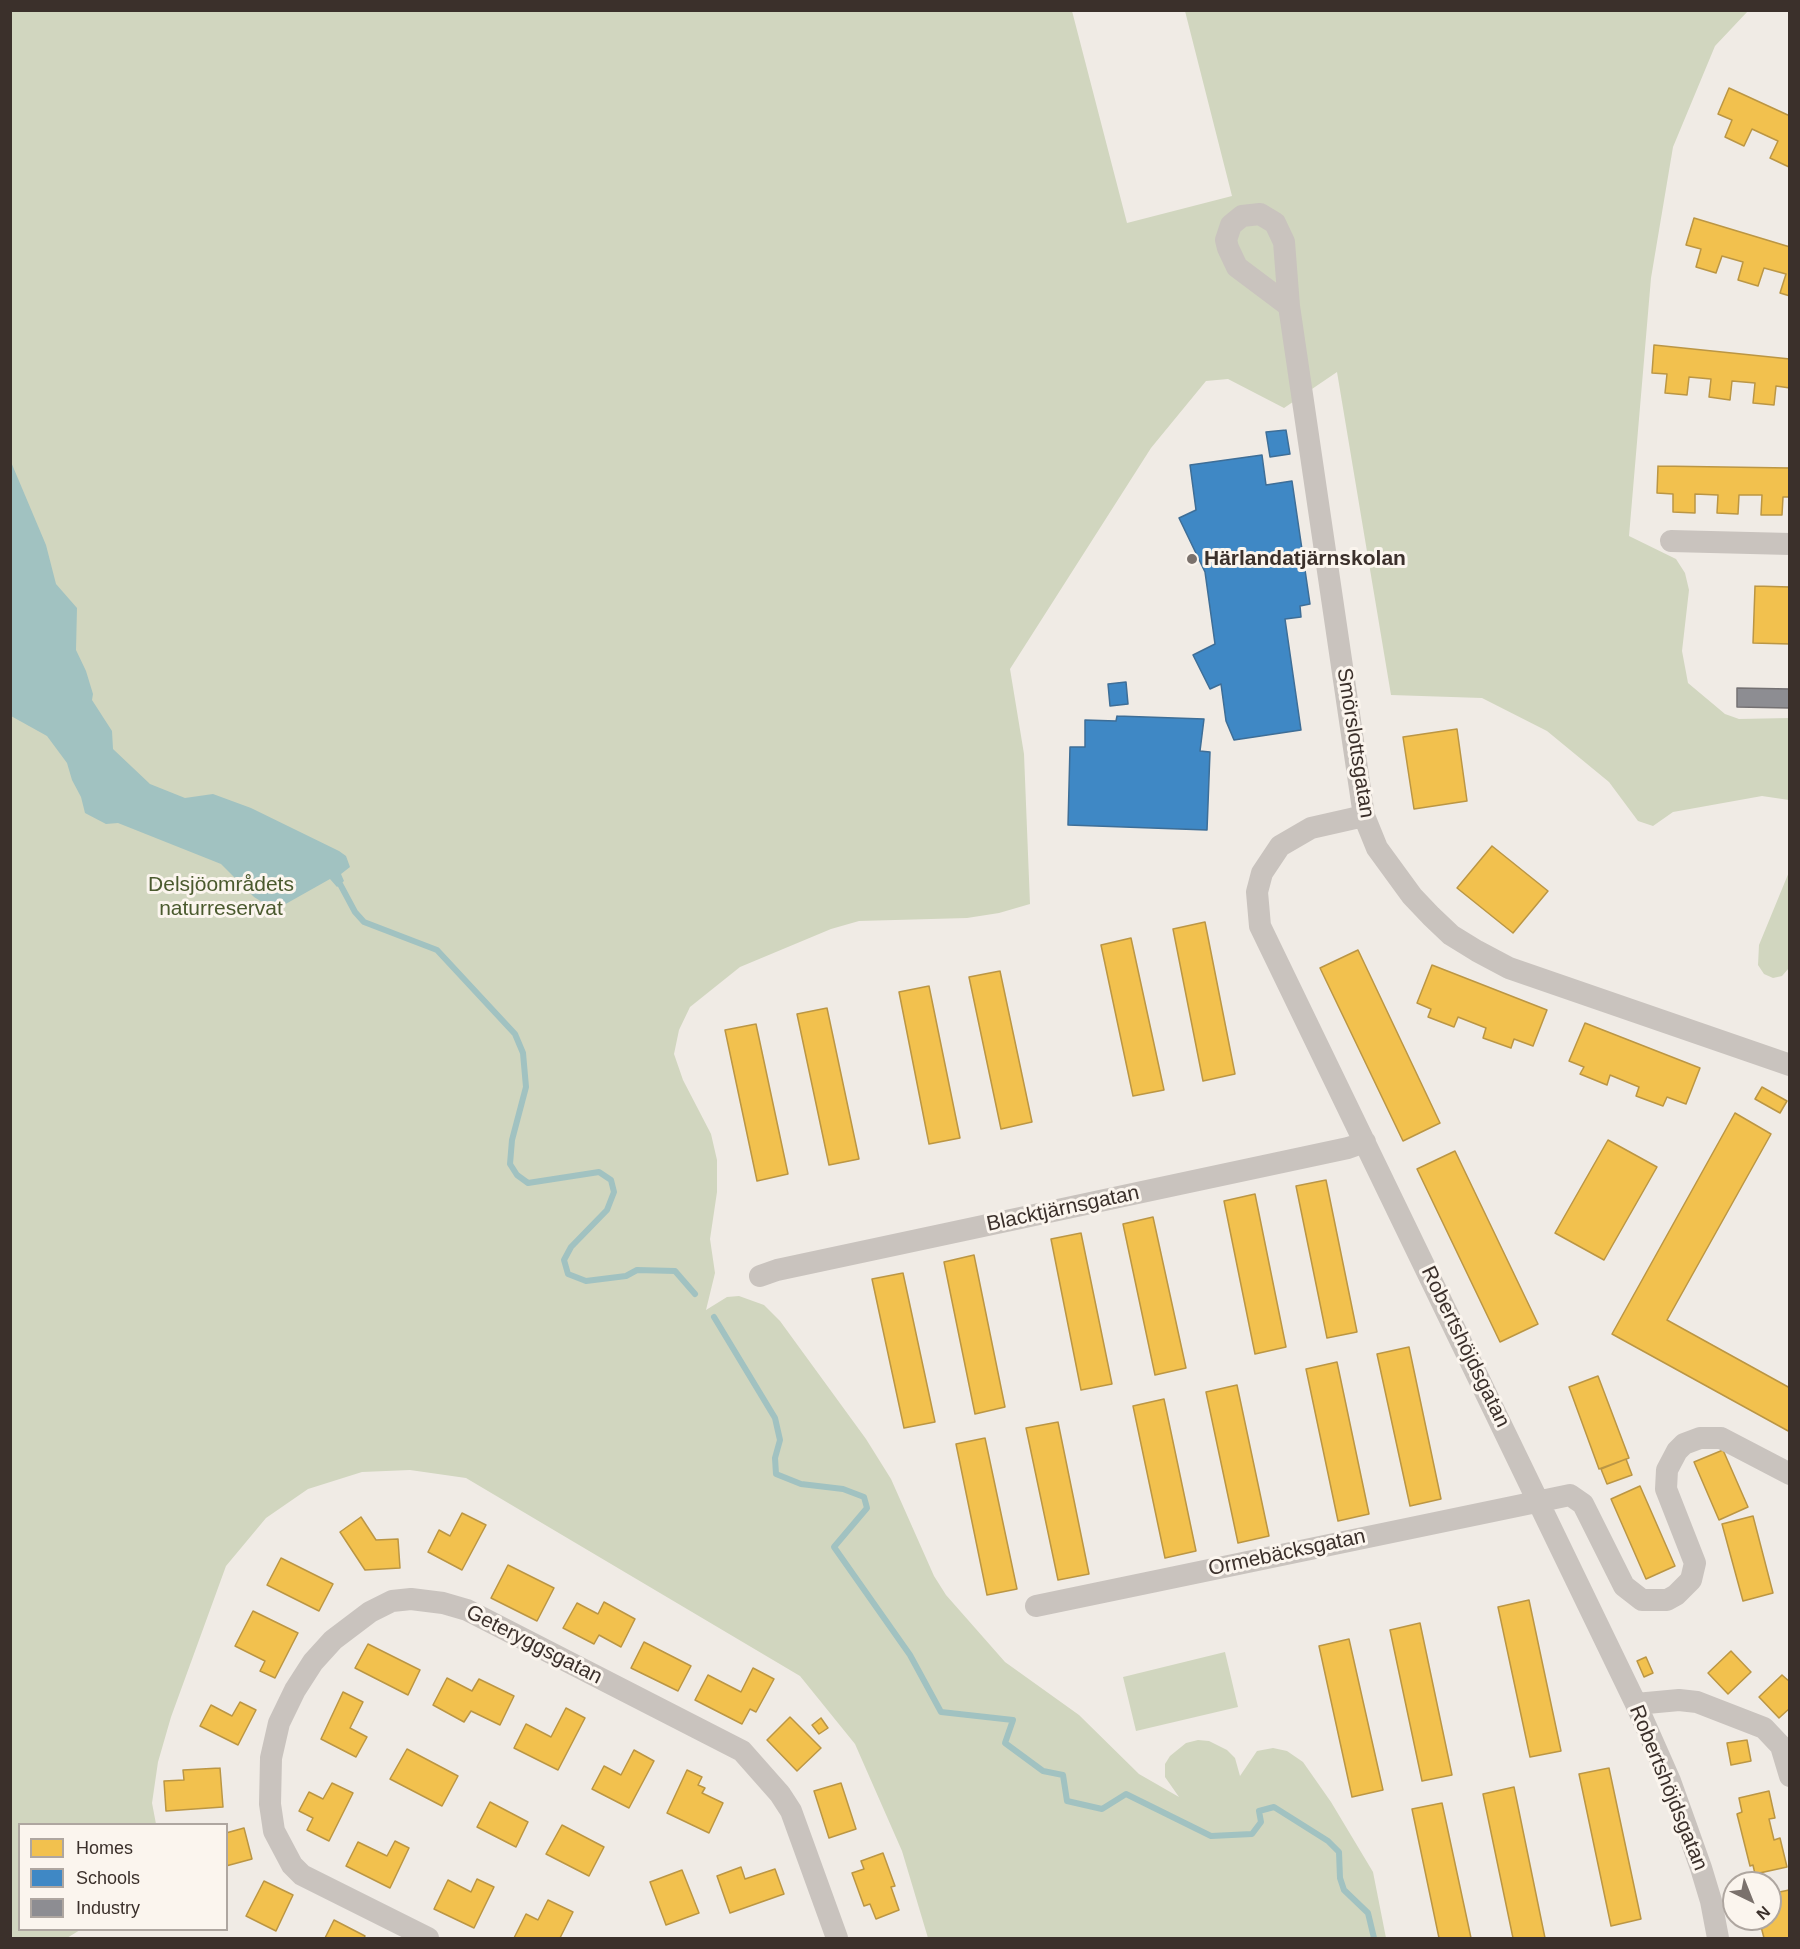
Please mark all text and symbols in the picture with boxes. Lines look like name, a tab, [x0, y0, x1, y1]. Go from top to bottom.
place label: Härlandatjärnskolan	[1204, 546, 1406, 572]
marker: Härlandatjärnskolan	[1185, 552, 1199, 566]
street label: Smörslottsgatan	[1331, 666, 1379, 820]
park label: Delsjöområdets naturreservat	[148, 872, 294, 922]
street label: Blacktjärnsgatan	[984, 1181, 1142, 1237]
street label: Robertshöjdsgatan	[1415, 1262, 1515, 1432]
street label: Ormebäcksgatan	[1206, 1524, 1368, 1582]
street label: Geteryggsgatan	[462, 1600, 606, 1690]
street label: Robertshöjdsgatan	[1623, 1702, 1713, 1874]
legend	[18, 1823, 228, 1931]
text: Homes	[76, 1838, 133, 1858]
text: Schools	[76, 1868, 140, 1888]
north arrow	[1722, 1871, 1782, 1931]
text: Industry	[76, 1898, 140, 1918]
text: N	[1753, 1903, 1773, 1923]

